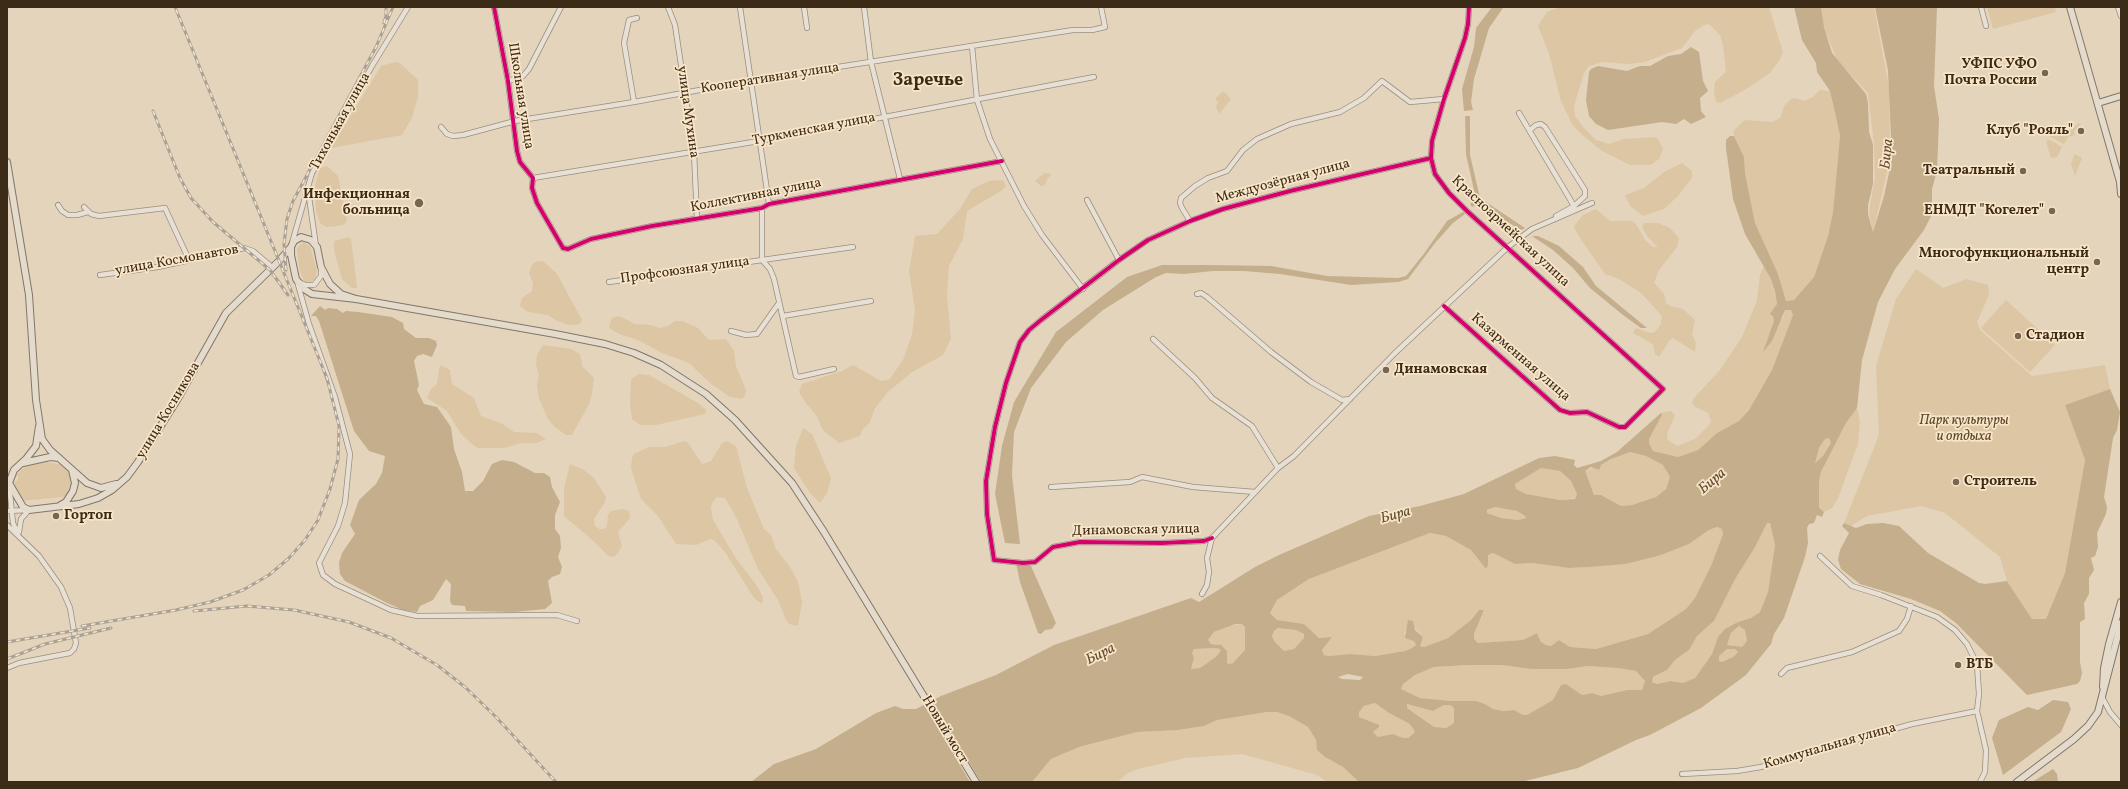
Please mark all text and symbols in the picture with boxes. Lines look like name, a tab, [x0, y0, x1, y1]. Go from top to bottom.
street label: Школьная улица	[503, 41, 537, 151]
place label: УФПС УФО Почта России	[1944, 57, 2037, 90]
street label: Кооперативная улица	[699, 60, 841, 98]
street label: улица Мухина	[672, 65, 702, 159]
marker: УФПС УФО Почта России	[2040, 68, 2050, 78]
street label: Тихонькая улица	[307, 70, 375, 174]
district label: Заречье	[893, 71, 963, 93]
street label: Туркменская улица	[751, 110, 877, 150]
place label: Клуб "Рояль"	[1986, 123, 2073, 139]
marker: Клуб "Рояль"	[2076, 126, 2086, 136]
water label: Бира	[1877, 138, 1899, 170]
street label: Междуозёрная улица	[1214, 156, 1352, 208]
place label: Театральный	[1923, 163, 2015, 179]
marker: Театральный	[2018, 166, 2028, 176]
street label: Красноармейская улица	[1447, 173, 1573, 291]
street label: Коллективная улица	[689, 175, 823, 217]
place label: Инфекционная больница	[303, 187, 410, 220]
marker: Инфекционная больница	[413, 197, 425, 209]
place label: ЕНМДТ "Когелет"	[1924, 203, 2044, 219]
marker: ЕНМДТ "Когелет"	[2047, 206, 2057, 216]
street label: улица Космонавтов	[114, 242, 240, 280]
place label: Многофункциональный центр	[1919, 246, 2089, 278]
street label: Профсоюзная улица	[619, 254, 751, 288]
marker: Многофункциональный центр	[2092, 257, 2102, 267]
street label: Казарменная улица	[1467, 310, 1573, 406]
place label: Стадион	[2026, 328, 2085, 344]
marker: Стадион	[2013, 331, 2023, 341]
street label: улица Косникова	[133, 359, 205, 463]
place label: Динамовская	[1394, 362, 1487, 378]
marker: Динамовская	[1381, 365, 1391, 375]
park label: Парк культуры и отдыха	[1919, 413, 2009, 446]
water label: Бира	[1696, 465, 1730, 499]
place label: Строитель	[1964, 474, 2037, 490]
marker: Строитель	[1951, 477, 1961, 487]
water label: Бира	[1379, 503, 1413, 529]
place label: Гортоп	[64, 508, 112, 524]
marker: Гортоп	[51, 511, 61, 521]
street label: Динамовская улица	[1072, 521, 1200, 541]
water label: Бира	[1083, 640, 1119, 670]
place label: ВТБ	[1966, 657, 1993, 673]
marker: ВТБ	[1953, 660, 1963, 670]
street label: Новый мост	[917, 693, 971, 767]
street label: Коммунальная улица	[1762, 720, 1898, 774]

